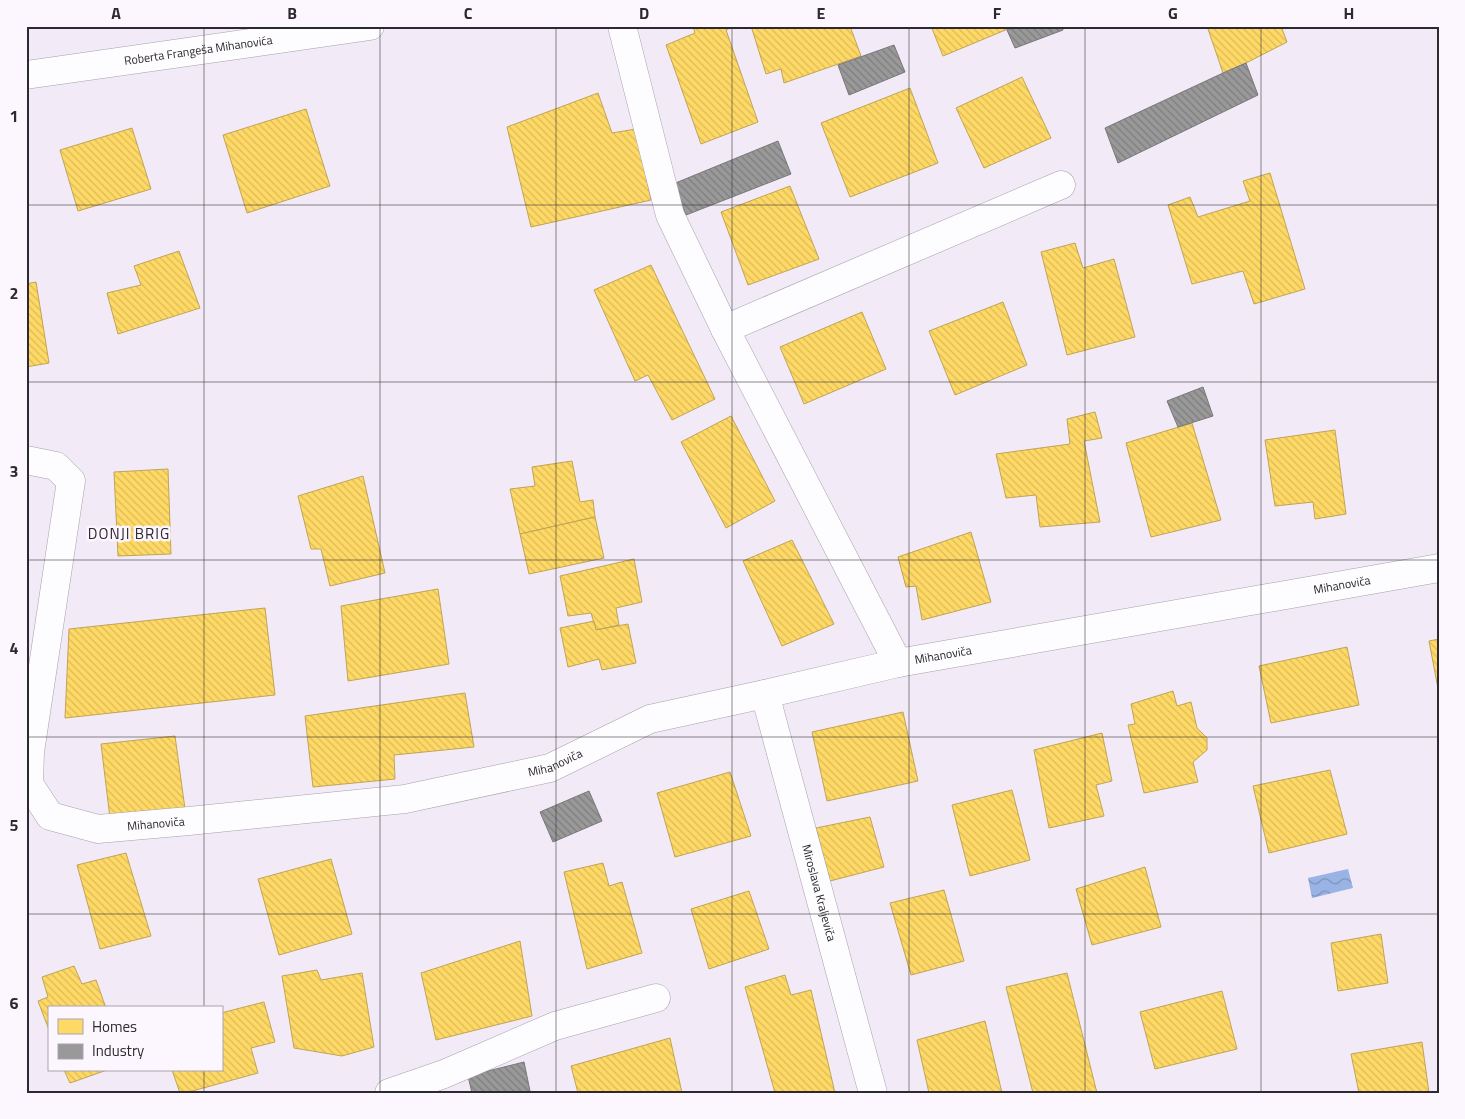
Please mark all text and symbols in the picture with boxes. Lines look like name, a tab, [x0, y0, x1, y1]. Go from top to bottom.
text: A	[111, 1, 121, 25]
text: B	[287, 1, 297, 25]
text: C	[464, 1, 473, 25]
text: D	[639, 1, 649, 25]
text: E	[817, 1, 826, 25]
text: F	[993, 1, 1002, 25]
text: G	[1168, 1, 1178, 25]
text: H	[1344, 1, 1354, 25]
street label: Roberta Frangeša Mihanovića	[123, 30, 274, 70]
text: 1	[10, 104, 18, 128]
text: 2	[10, 281, 18, 305]
text: 3	[10, 459, 18, 483]
district label: DONJI BRIG	[88, 522, 170, 545]
street label: Mihanoviča	[1312, 570, 1372, 599]
text: 4	[10, 636, 19, 660]
street label: Mihanoviča	[913, 640, 973, 669]
street label: Mihanoviča	[526, 744, 586, 781]
street label: Mihanoviča	[126, 811, 185, 835]
text: 5	[10, 813, 19, 837]
street label: Miroslava Kraljeviča	[797, 842, 842, 943]
text: 6	[10, 991, 19, 1015]
legend	[48, 1006, 222, 1072]
text: Homes	[92, 1015, 137, 1038]
text: Industry	[92, 1039, 144, 1062]

